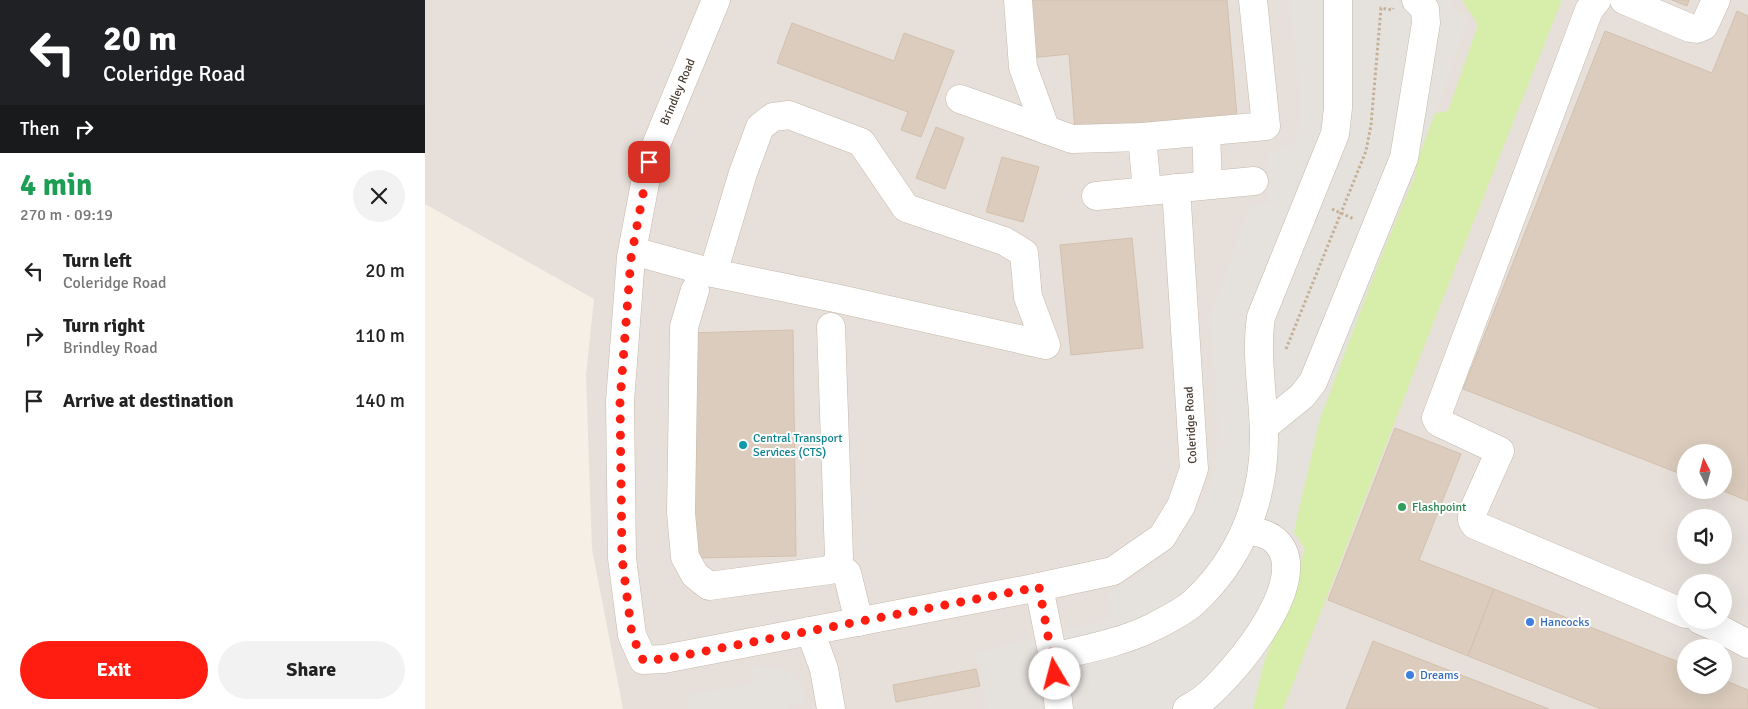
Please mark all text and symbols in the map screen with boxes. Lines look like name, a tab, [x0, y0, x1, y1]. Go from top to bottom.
text: 20 m	[103, 17, 177, 60]
icon: left	[20, 20, 85, 85]
street label: Brindley Road	[657, 56, 699, 128]
text: Coleridge Road	[103, 60, 245, 87]
icon: right	[70, 115, 98, 143]
text: Then	[20, 117, 60, 141]
pin	[628, 141, 670, 183]
icon: arrive	[635, 148, 663, 176]
text: 4 min	[20, 167, 92, 204]
button: close	[353, 170, 405, 222]
text: 270 m · 09:19	[20, 205, 113, 225]
text: Turn left	[63, 249, 132, 273]
icon: left	[20, 257, 48, 285]
text: 20 m	[365, 259, 405, 283]
text: Coleridge Road	[63, 273, 167, 293]
text: Turn right	[63, 314, 145, 338]
icon: right	[20, 322, 48, 350]
text: 110 m	[355, 324, 405, 348]
text: Brindley Road	[63, 338, 158, 358]
street label: Coleridge Road	[1181, 386, 1201, 464]
icon: arrive	[20, 387, 48, 415]
text: Arrive at destination	[63, 389, 234, 413]
text: 140 m	[355, 389, 405, 413]
place label: Central Transport Services (CTS)	[753, 431, 842, 460]
marker: Central Transport Services (CTS)	[737, 439, 749, 451]
north arrow	[1677, 444, 1733, 499]
map controls	[1677, 444, 1732, 694]
place label: Flashpoint	[1412, 500, 1466, 515]
marker: Flashpoint	[1396, 501, 1408, 513]
button: sound	[1677, 509, 1732, 564]
button: search	[1677, 574, 1732, 629]
place label: Hancocks	[1540, 615, 1589, 630]
marker: Hancocks	[1524, 616, 1536, 628]
button: layers	[1677, 639, 1732, 694]
button: Exit	[20, 641, 208, 699]
button: Share	[218, 641, 405, 699]
position arrow	[1028, 647, 1080, 699]
place label: Dreams	[1420, 668, 1459, 683]
marker: Dreams	[1404, 669, 1416, 681]

